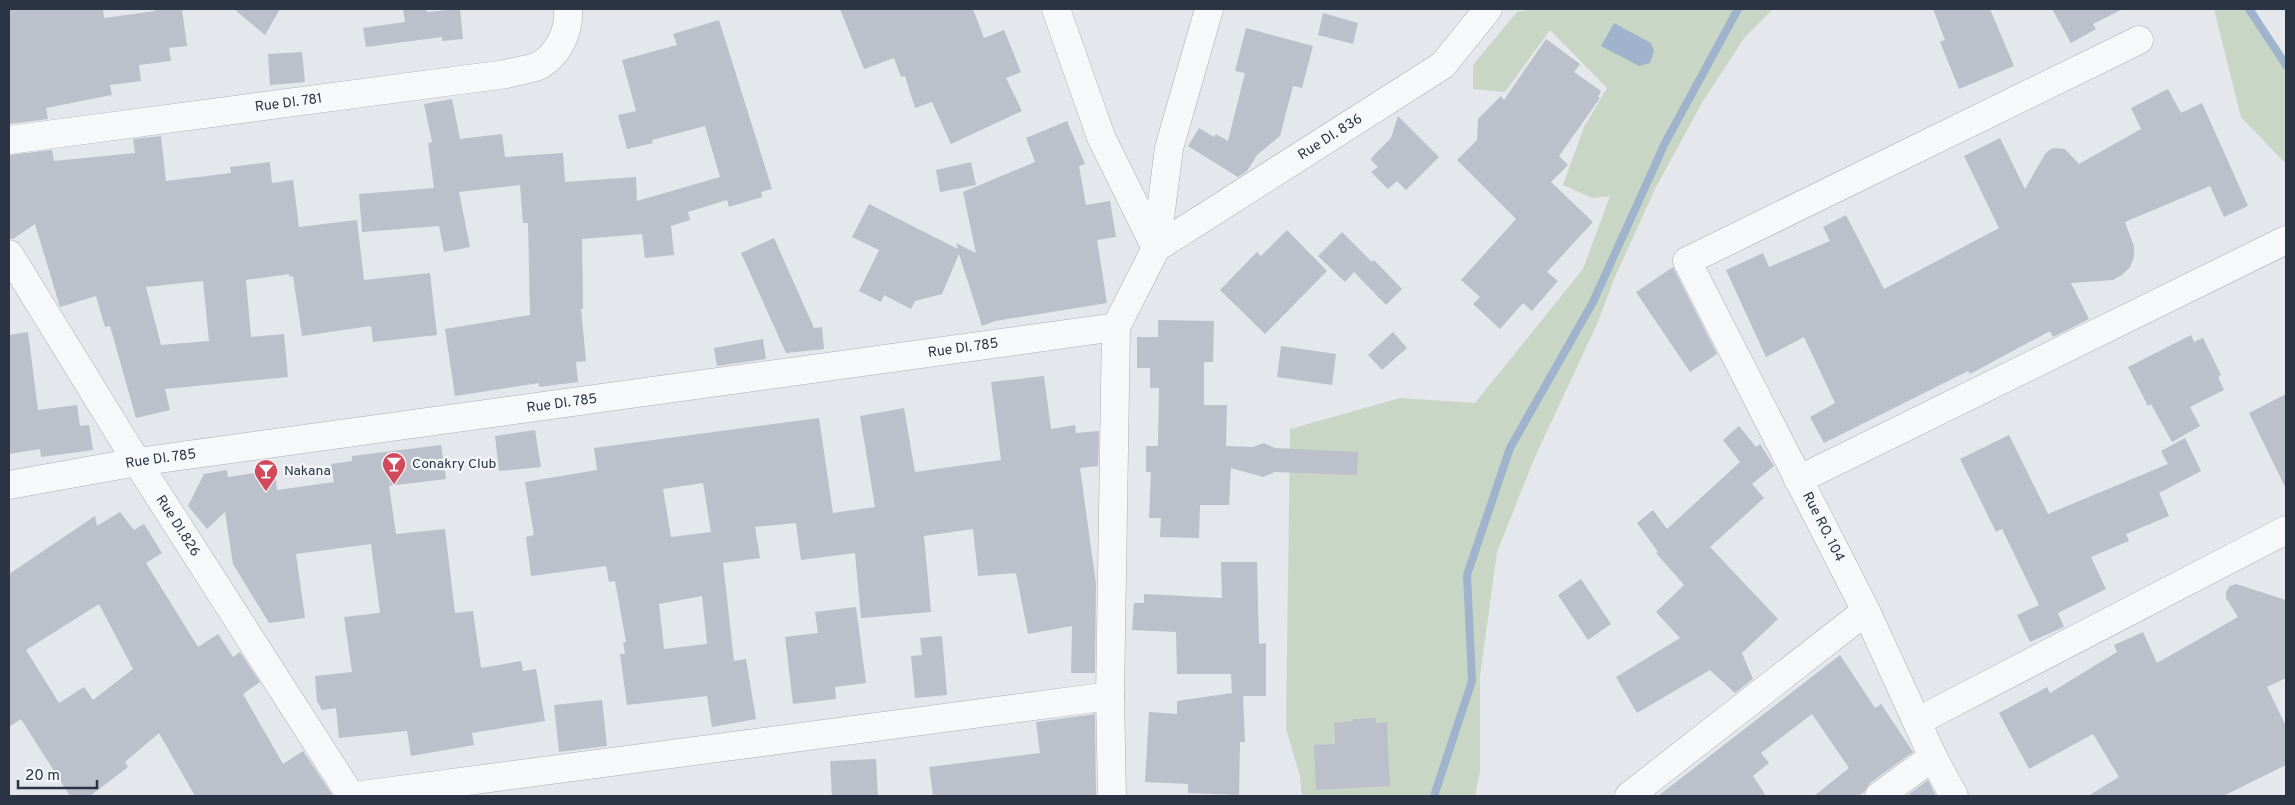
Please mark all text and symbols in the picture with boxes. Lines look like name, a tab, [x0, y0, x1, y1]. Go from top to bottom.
street label: Rue DI. 781	[254, 90, 323, 116]
street label: Rue DI. 836	[1295, 110, 1365, 164]
street label: Rue DI. 785	[927, 335, 1000, 361]
street label: Rue DI. 785	[526, 390, 598, 417]
street label: Rue DI. 785	[124, 445, 197, 472]
bar icon: Conakry Club	[381, 451, 407, 485]
place label: Conakry Club	[412, 456, 497, 473]
bar icon: Nakana	[253, 458, 279, 492]
place label: Nakana	[284, 463, 331, 480]
street label: Rue RO. 104	[1798, 489, 1848, 565]
street label: Rue DI.826	[152, 492, 204, 560]
scale bar	[18, 758, 96, 790]
text: 20 m	[25, 767, 60, 786]

